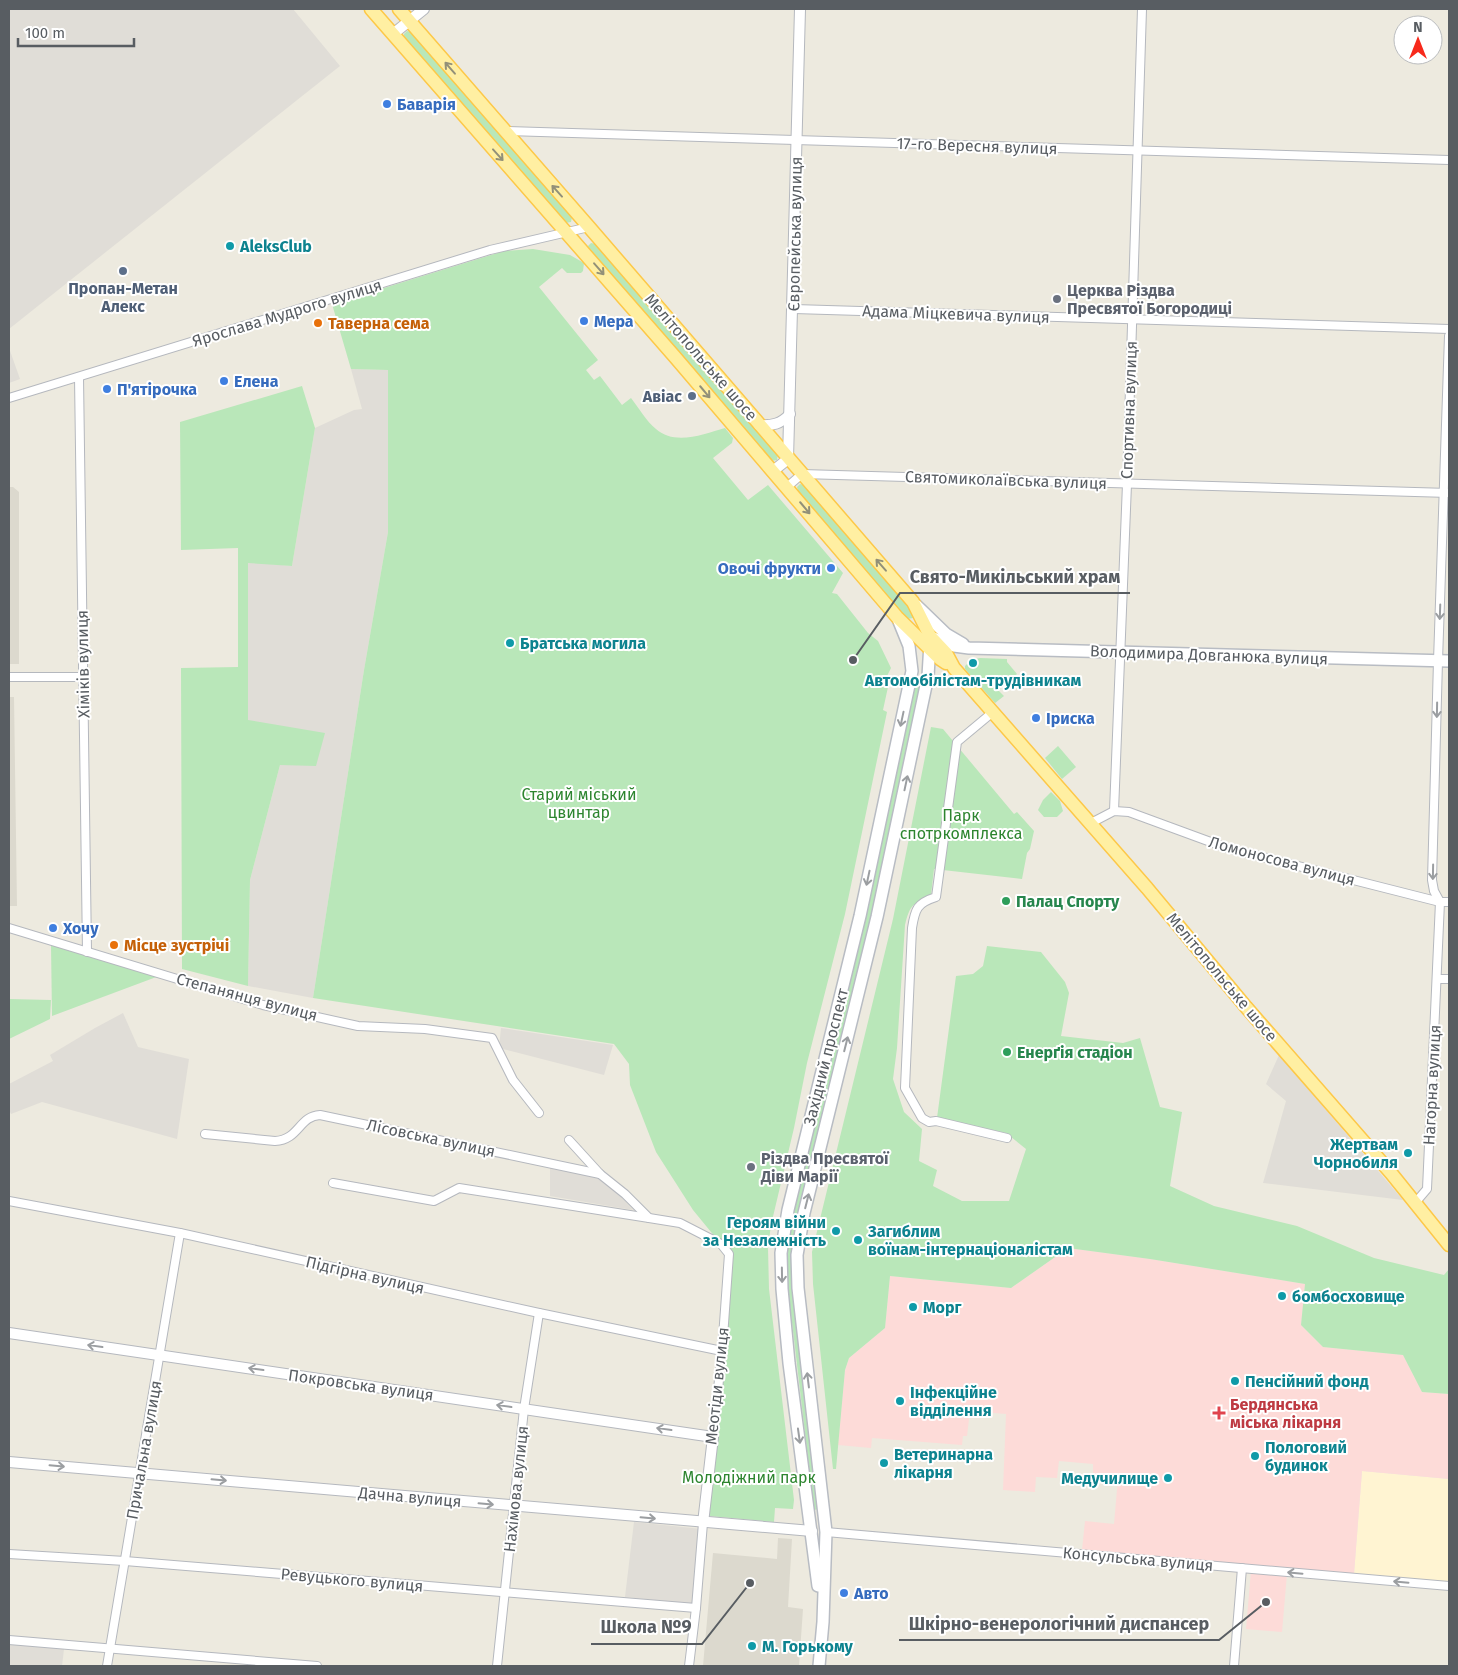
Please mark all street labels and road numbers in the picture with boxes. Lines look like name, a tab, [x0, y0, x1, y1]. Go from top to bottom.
street label: 17-го Вересня вулиця	[896, 134, 1058, 158]
street label: Європейська вулиця	[784, 156, 806, 312]
street label: Ярослава Мудрого вулиця	[190, 275, 384, 351]
street label: Мелітопольське шосе	[641, 290, 761, 424]
street label: Адама Міцкевича вулиця	[862, 301, 1050, 327]
street label: Спортивна вулиця	[1117, 341, 1141, 479]
street label: Святомиколаївська вулиця	[905, 467, 1107, 493]
street label: Хіміків вулиця	[73, 610, 93, 718]
street label: Володимира Довганюка вулиця	[1090, 641, 1328, 669]
street label: Ломоносова вулиця	[1207, 832, 1357, 890]
street label: Мелітопольське шосе	[1163, 909, 1281, 1045]
street label: Степанянця вулиця	[174, 969, 320, 1025]
street label: Західний проспект	[800, 986, 852, 1128]
street label: Нагорна вулиця	[1419, 1024, 1445, 1146]
street label: Лісовська вулиця	[365, 1115, 497, 1161]
street label: Підгірна вулиця	[304, 1252, 426, 1298]
street label: Меотіди вулиця	[701, 1326, 733, 1446]
street label: Покровська вулиця	[287, 1365, 435, 1405]
street label: Причальна вулиця	[122, 1379, 166, 1521]
street label: Нахімова вулиця	[500, 1425, 532, 1553]
street label: Дачна вулиця	[357, 1483, 462, 1511]
street label: Консульська вулиця	[1062, 1543, 1214, 1575]
street label: Ревуцького вулиця	[280, 1564, 424, 1596]

